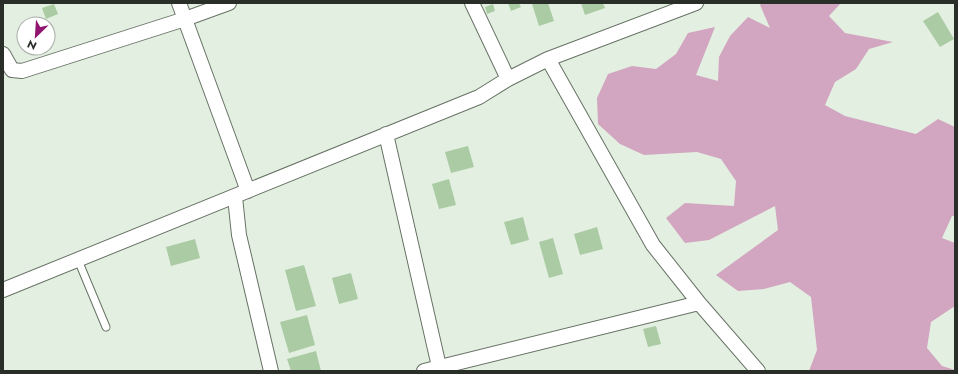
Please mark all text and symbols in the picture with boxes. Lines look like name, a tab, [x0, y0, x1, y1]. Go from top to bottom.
north arrow	[16, 16, 56, 56]
text: N	[24, 36, 39, 54]

